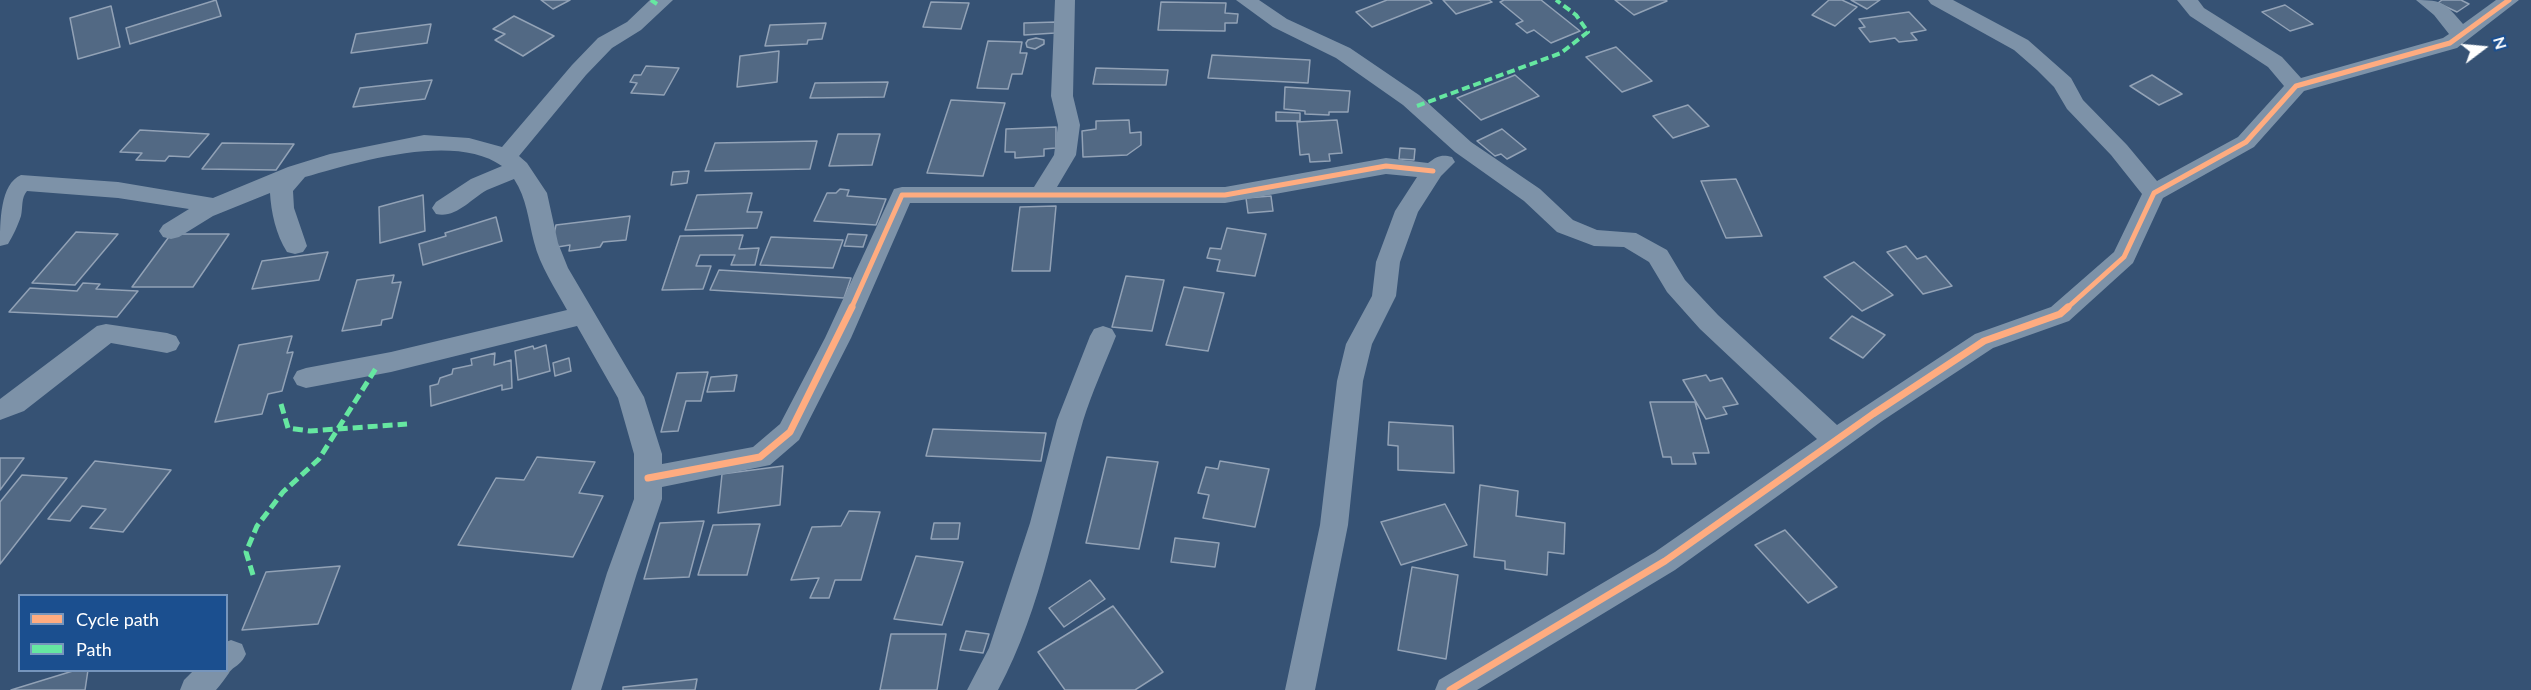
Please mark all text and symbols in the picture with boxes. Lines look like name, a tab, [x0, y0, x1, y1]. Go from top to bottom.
north arrow	[2453, 18, 2513, 78]
text: N	[2490, 34, 2512, 51]
legend	[18, 594, 228, 672]
text: Cycle path	[76, 608, 159, 630]
text: Path	[76, 638, 112, 660]

